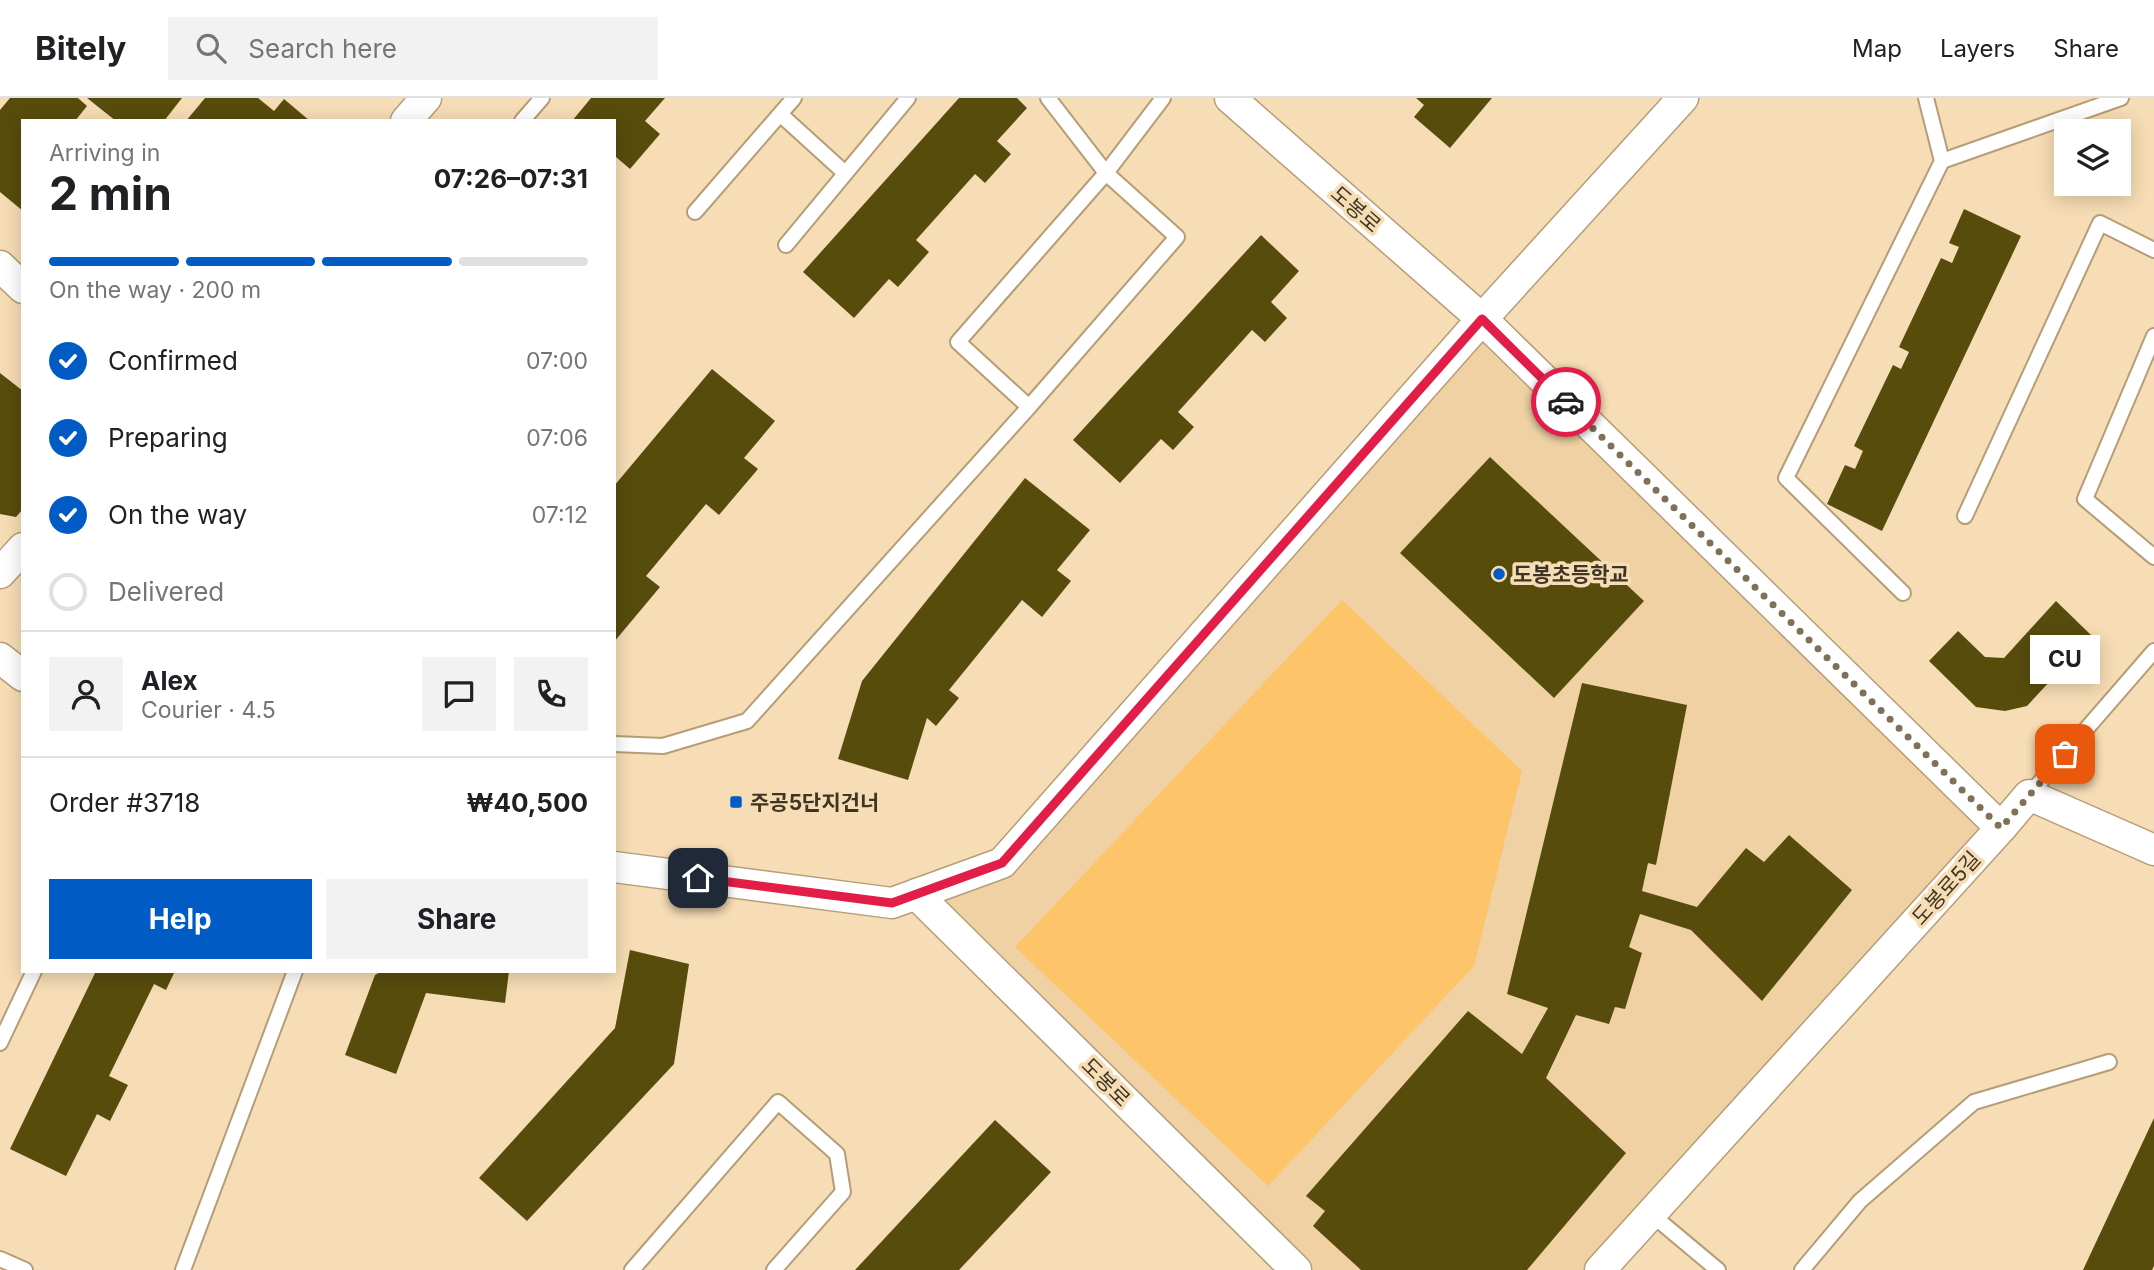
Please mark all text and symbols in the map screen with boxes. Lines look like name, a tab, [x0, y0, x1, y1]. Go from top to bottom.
search box	[168, 17, 658, 80]
text: Bitely	[35, 28, 126, 68]
icon: search	[192, 29, 230, 67]
text: Search here	[248, 33, 397, 64]
text: Map	[1852, 34, 1902, 63]
text: Layers	[1940, 34, 2015, 63]
text: Share	[2053, 34, 2119, 63]
map controls	[2054, 119, 2131, 196]
button: layers	[2054, 119, 2131, 196]
text: Arriving in	[49, 139, 160, 167]
text: 07:26–07:31	[434, 163, 588, 194]
text: 2 min	[49, 165, 172, 221]
street label: 도봉로	[1326, 181, 1386, 237]
text: On the way · 200 m	[49, 276, 261, 304]
icon: check	[49, 342, 87, 380]
text: Confirmed	[108, 345, 238, 376]
text: 07:00	[526, 347, 588, 375]
courier	[1531, 367, 1601, 437]
icon: car	[1547, 383, 1585, 421]
icon: check	[49, 419, 87, 457]
text: Preparing	[108, 422, 228, 453]
text: 07:06	[526, 424, 588, 452]
icon: check	[49, 496, 87, 534]
text: On the way	[108, 499, 247, 530]
text: 07:12	[532, 501, 588, 529]
place label: 도봉초등학교	[1513, 562, 1629, 587]
marker: 도봉초등학교	[1491, 566, 1507, 582]
text: Delivered	[108, 576, 224, 607]
callout: CU	[2030, 635, 2100, 684]
text: CU	[2048, 645, 2082, 673]
button: person	[49, 657, 123, 731]
button: chat	[422, 657, 496, 731]
button: phone	[514, 657, 588, 731]
text: Alex	[141, 665, 198, 696]
text: Courier · 4.5	[141, 696, 276, 724]
pin	[2035, 724, 2095, 784]
icon: bag	[2046, 735, 2084, 773]
text: Order #3718	[49, 787, 200, 818]
text: ₩40,500	[466, 787, 588, 818]
place label: 주공5단지건너	[750, 790, 879, 815]
marker: 주공5단지건너	[728, 794, 744, 810]
street label: 도봉로5길	[1907, 846, 1985, 930]
pin	[668, 848, 728, 908]
icon: home	[679, 859, 717, 897]
button: Help	[49, 879, 312, 959]
button: Share	[326, 879, 588, 959]
street label: 도봉로	[1077, 1053, 1135, 1111]

